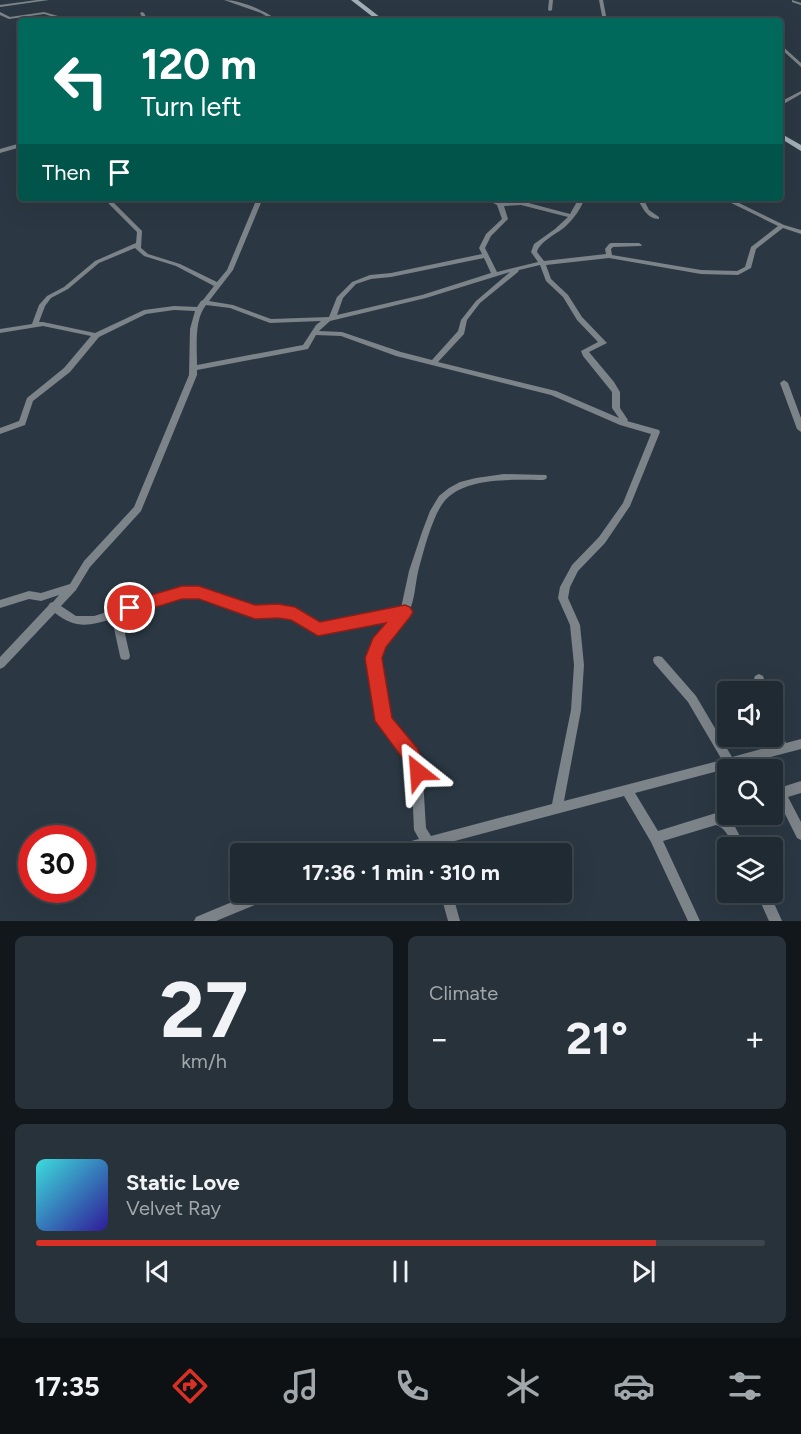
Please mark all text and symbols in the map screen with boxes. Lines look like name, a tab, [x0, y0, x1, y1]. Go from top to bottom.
text: 120 m	[141, 39, 257, 90]
icon: left	[42, 42, 120, 120]
text: Turn left	[141, 90, 241, 123]
icon: arrive	[103, 156, 136, 189]
text: Then	[42, 159, 91, 186]
pin	[104, 582, 155, 633]
icon: arrive	[113, 591, 146, 624]
map controls	[717, 681, 783, 903]
button: sound	[717, 681, 783, 747]
position arrow	[386, 740, 450, 804]
button: search	[717, 759, 783, 825]
speed limit sign: 30	[18, 825, 96, 903]
button: layers	[717, 837, 783, 903]
text: 17:36 · 1 min · 310 m	[302, 859, 500, 886]
text: 27	[160, 963, 248, 1057]
text: Climate	[429, 981, 498, 1005]
text: 21°	[566, 1011, 628, 1065]
text: −	[429, 1019, 450, 1058]
text: +	[744, 1019, 765, 1058]
text: km/h	[181, 1049, 227, 1073]
text: Static Love	[126, 1169, 240, 1196]
text: Velvet Ray	[126, 1196, 221, 1220]
icon: previous	[141, 1255, 174, 1288]
icon: pause	[384, 1255, 417, 1288]
icon: next	[627, 1255, 660, 1288]
icon: directions	[169, 1365, 211, 1407]
icon: music	[280, 1365, 322, 1407]
icon: phone	[391, 1365, 433, 1407]
icon: climate	[502, 1365, 544, 1407]
icon: car	[613, 1365, 655, 1407]
icon: filters	[724, 1365, 766, 1407]
text: 17:35	[35, 1370, 100, 1403]

